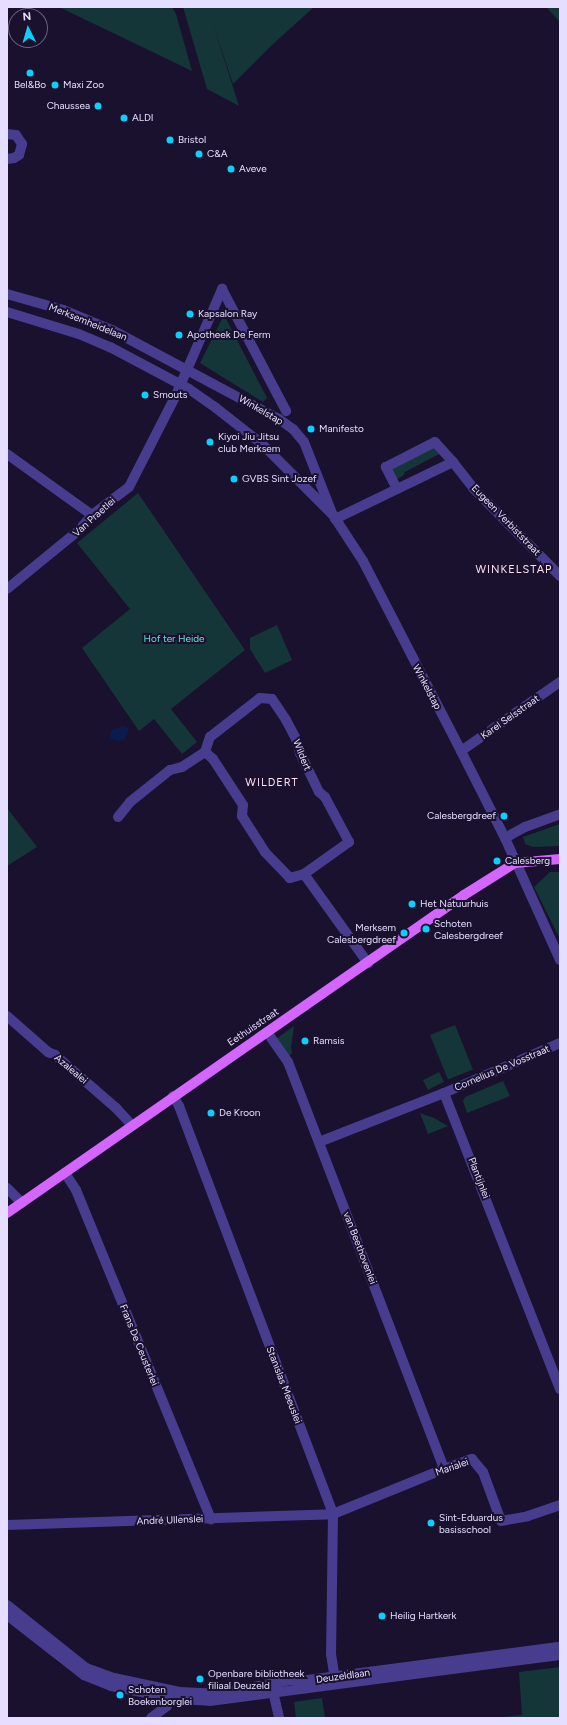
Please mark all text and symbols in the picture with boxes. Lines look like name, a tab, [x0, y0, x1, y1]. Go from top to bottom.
north arrow	[8, 8, 48, 48]
text: N	[22, 10, 32, 23]
marker: Bel&Bo	[25, 68, 35, 78]
place label: Bel&Bo	[14, 79, 46, 91]
place label: Maxi Zoo	[63, 79, 104, 91]
marker: Maxi Zoo	[50, 80, 60, 90]
place label: Chaussea	[47, 100, 90, 112]
marker: Chaussea	[93, 101, 103, 111]
place label: ALDI	[132, 112, 154, 124]
marker: ALDI	[119, 113, 129, 123]
place label: Bristol	[178, 134, 206, 146]
marker: Bristol	[165, 135, 175, 145]
place label: C&A	[207, 148, 227, 160]
marker: C&A	[194, 149, 204, 159]
place label: Aveve	[239, 163, 267, 175]
marker: Aveve	[226, 164, 236, 174]
street label: Merksemheidelaan	[47, 301, 129, 343]
place label: Kapsalon Ray	[198, 308, 257, 320]
marker: Kapsalon Ray	[185, 309, 195, 319]
place label: Apotheek De Ferm	[187, 329, 271, 341]
marker: Apotheek De Ferm	[174, 330, 184, 340]
place label: Smouts	[153, 389, 187, 401]
marker: Smouts	[140, 390, 150, 400]
street label: Winkelstap	[237, 392, 285, 428]
place label: Manifesto	[319, 423, 364, 435]
marker: Manifesto	[306, 424, 316, 434]
place label: Kiyoi Jiu Jitsu club Merksem	[218, 430, 280, 454]
marker: Kiyoi Jiu Jitsu club Merksem	[205, 437, 215, 447]
place label: GVBS Sint Jozef	[242, 473, 317, 485]
marker: GVBS Sint Jozef	[229, 474, 239, 484]
street label: Eugeen Verbiststraat	[469, 482, 543, 558]
street label: Van Praetlei	[70, 495, 118, 539]
district label: WINKELSTAP	[476, 563, 552, 577]
park label: Hof ter Heide	[143, 633, 205, 645]
street label: Winkelstap	[410, 662, 444, 712]
street label: Karel Selsstraat	[478, 692, 542, 742]
street label: Wildert	[290, 738, 314, 772]
district label: WILDERT	[245, 776, 299, 790]
place label: Calesbergdreef	[427, 810, 496, 822]
marker: Calesbergdreef	[499, 811, 509, 821]
place label: Calesberg	[505, 855, 550, 867]
marker: Calesberg	[492, 856, 502, 866]
place label: Het Natuurhuis	[420, 898, 489, 910]
marker: Het Natuurhuis	[407, 899, 417, 909]
place label: Schoten Calesbergdreef	[434, 917, 503, 940]
place label: Merksem Calesbergdreef	[327, 921, 396, 944]
marker: Schoten Calesbergdreef	[421, 924, 431, 934]
marker: Merksem Calesbergdreef	[399, 928, 409, 938]
street label: Eethuisstraat	[225, 1006, 281, 1048]
place label: Ramsis	[313, 1035, 345, 1047]
marker: Ramsis	[300, 1036, 310, 1046]
street label: Cornelius De Vosstraat	[453, 1042, 551, 1094]
street label: Azalealei	[52, 1052, 90, 1086]
place label: De Kroon	[219, 1107, 260, 1119]
marker: De Kroon	[206, 1108, 216, 1118]
street label: Plantijnlei	[466, 1156, 492, 1200]
street label: van Beethovenlei	[341, 1210, 379, 1286]
street label: Frans De Ceusterlei	[117, 1303, 161, 1387]
street label: Stanislas Meeuslei	[264, 1345, 304, 1425]
street label: Marialei	[434, 1456, 470, 1478]
place label: Sint-Eduardus basisschool	[439, 1511, 503, 1534]
street label: André Ullenslei	[136, 1513, 204, 1527]
marker: Sint-Eduardus basisschool	[426, 1518, 436, 1528]
place label: Heilig Hartkerk	[390, 1610, 456, 1622]
marker: Heilig Hartkerk	[377, 1611, 387, 1621]
street label: Deuzeldlaan	[315, 1666, 371, 1686]
place label: Openbare bibliotheek filiaal Deuzeld	[208, 1667, 304, 1690]
marker: Openbare bibliotheek filiaal Deuzeld	[195, 1674, 205, 1684]
place label: Schoten Boekenborglei	[128, 1683, 192, 1706]
marker: Schoten Boekenborglei	[115, 1690, 125, 1700]

